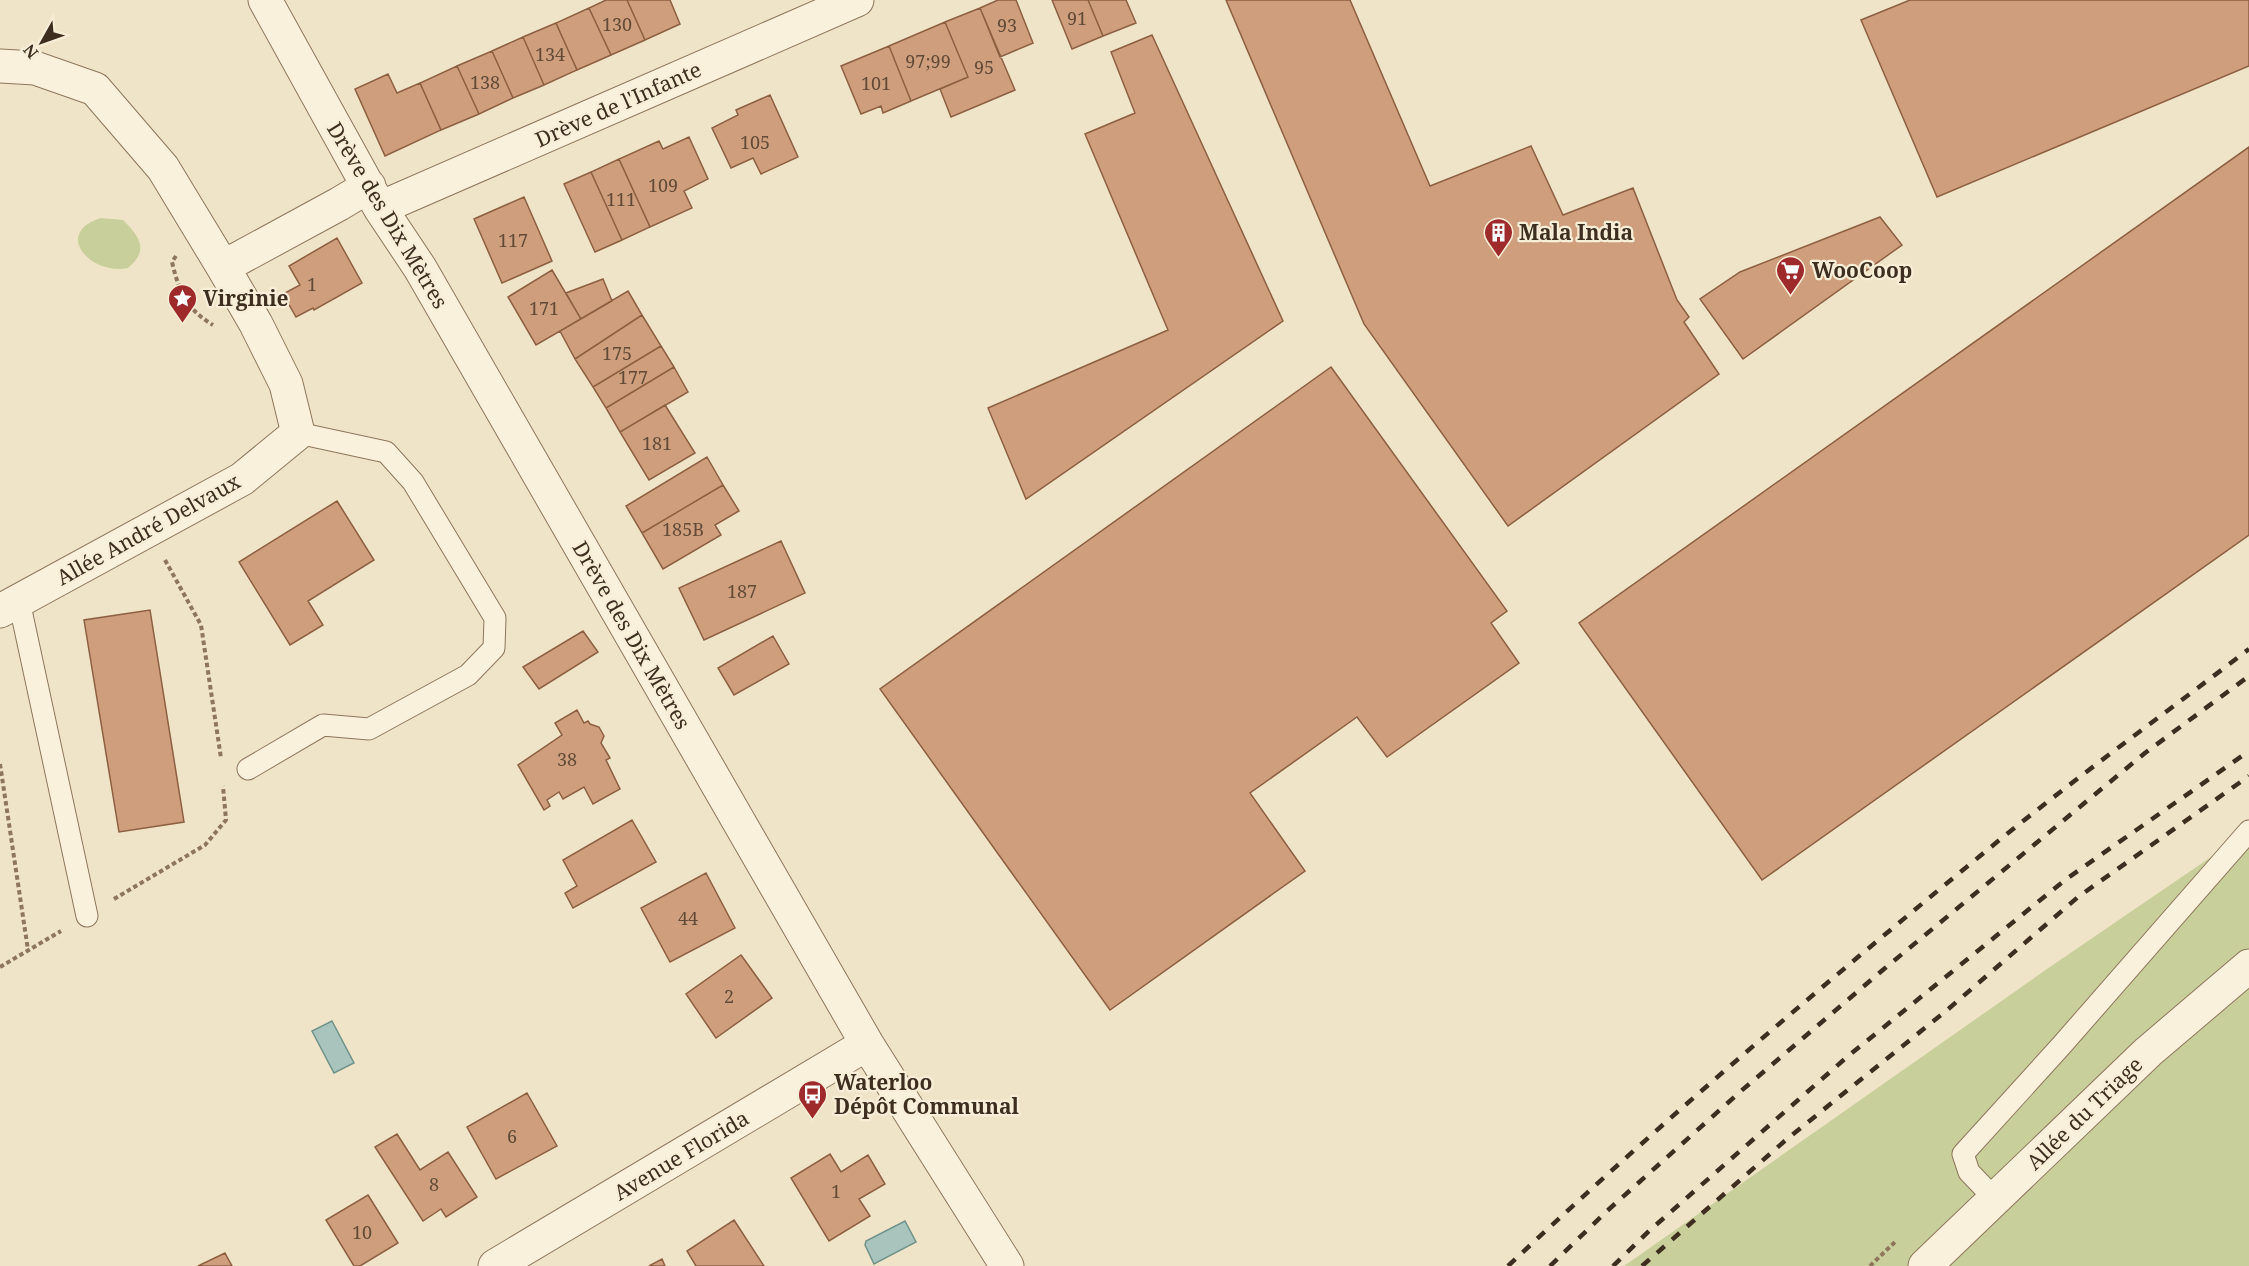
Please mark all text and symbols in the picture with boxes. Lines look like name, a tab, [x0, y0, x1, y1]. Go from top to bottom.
house number: 91	[1067, 6, 1087, 30]
north arrow	[12, 12, 72, 72]
house number: 130	[602, 12, 632, 36]
house number: 93	[997, 13, 1017, 37]
text: N	[18, 39, 43, 64]
house number: 134	[535, 42, 565, 66]
house number: 97;99	[905, 49, 951, 73]
street label: Drève de l'Infante	[531, 55, 705, 153]
house number: 95	[974, 55, 994, 79]
house number: 138	[470, 70, 500, 94]
house number: 101	[861, 71, 891, 95]
street label: Drève des Dix Mètres	[321, 117, 455, 313]
house number: 105	[740, 130, 770, 154]
house number: 109	[648, 173, 678, 197]
house number: 111	[606, 187, 636, 211]
building icon: Mala India	[1482, 216, 1514, 258]
place label: Mala India	[1519, 218, 1633, 246]
house number: 117	[498, 228, 528, 252]
supermarket icon: WooCoop	[1775, 254, 1807, 296]
place label: WooCoop	[1812, 256, 1912, 284]
house number: 1	[307, 272, 317, 296]
place icon: Virginie	[166, 282, 198, 324]
place label: Virginie	[203, 284, 289, 312]
house number: 171	[529, 296, 559, 320]
house number: 175	[602, 341, 632, 365]
house number: 177	[618, 365, 648, 389]
house number: 181	[642, 431, 672, 455]
street label: Allée André Delvaux	[51, 466, 246, 591]
house number: 185B	[662, 517, 704, 541]
street label: Drève des Dix Mètres	[567, 536, 697, 734]
house number: 187	[727, 579, 757, 603]
house number: 38	[557, 747, 577, 771]
house number: 44	[678, 906, 698, 930]
house number: 2	[724, 984, 734, 1008]
street label: Allée du Triage	[2020, 1050, 2148, 1176]
place label: Waterloo Dépôt Communal	[834, 1068, 1019, 1120]
bus stop icon: Waterloo Dépôt Communal	[797, 1078, 829, 1120]
street label: Avenue Florida	[608, 1104, 754, 1206]
house number: 6	[507, 1124, 517, 1148]
house number: 8	[429, 1172, 439, 1196]
house number: 1	[831, 1179, 841, 1203]
house number: 10	[352, 1220, 372, 1244]

